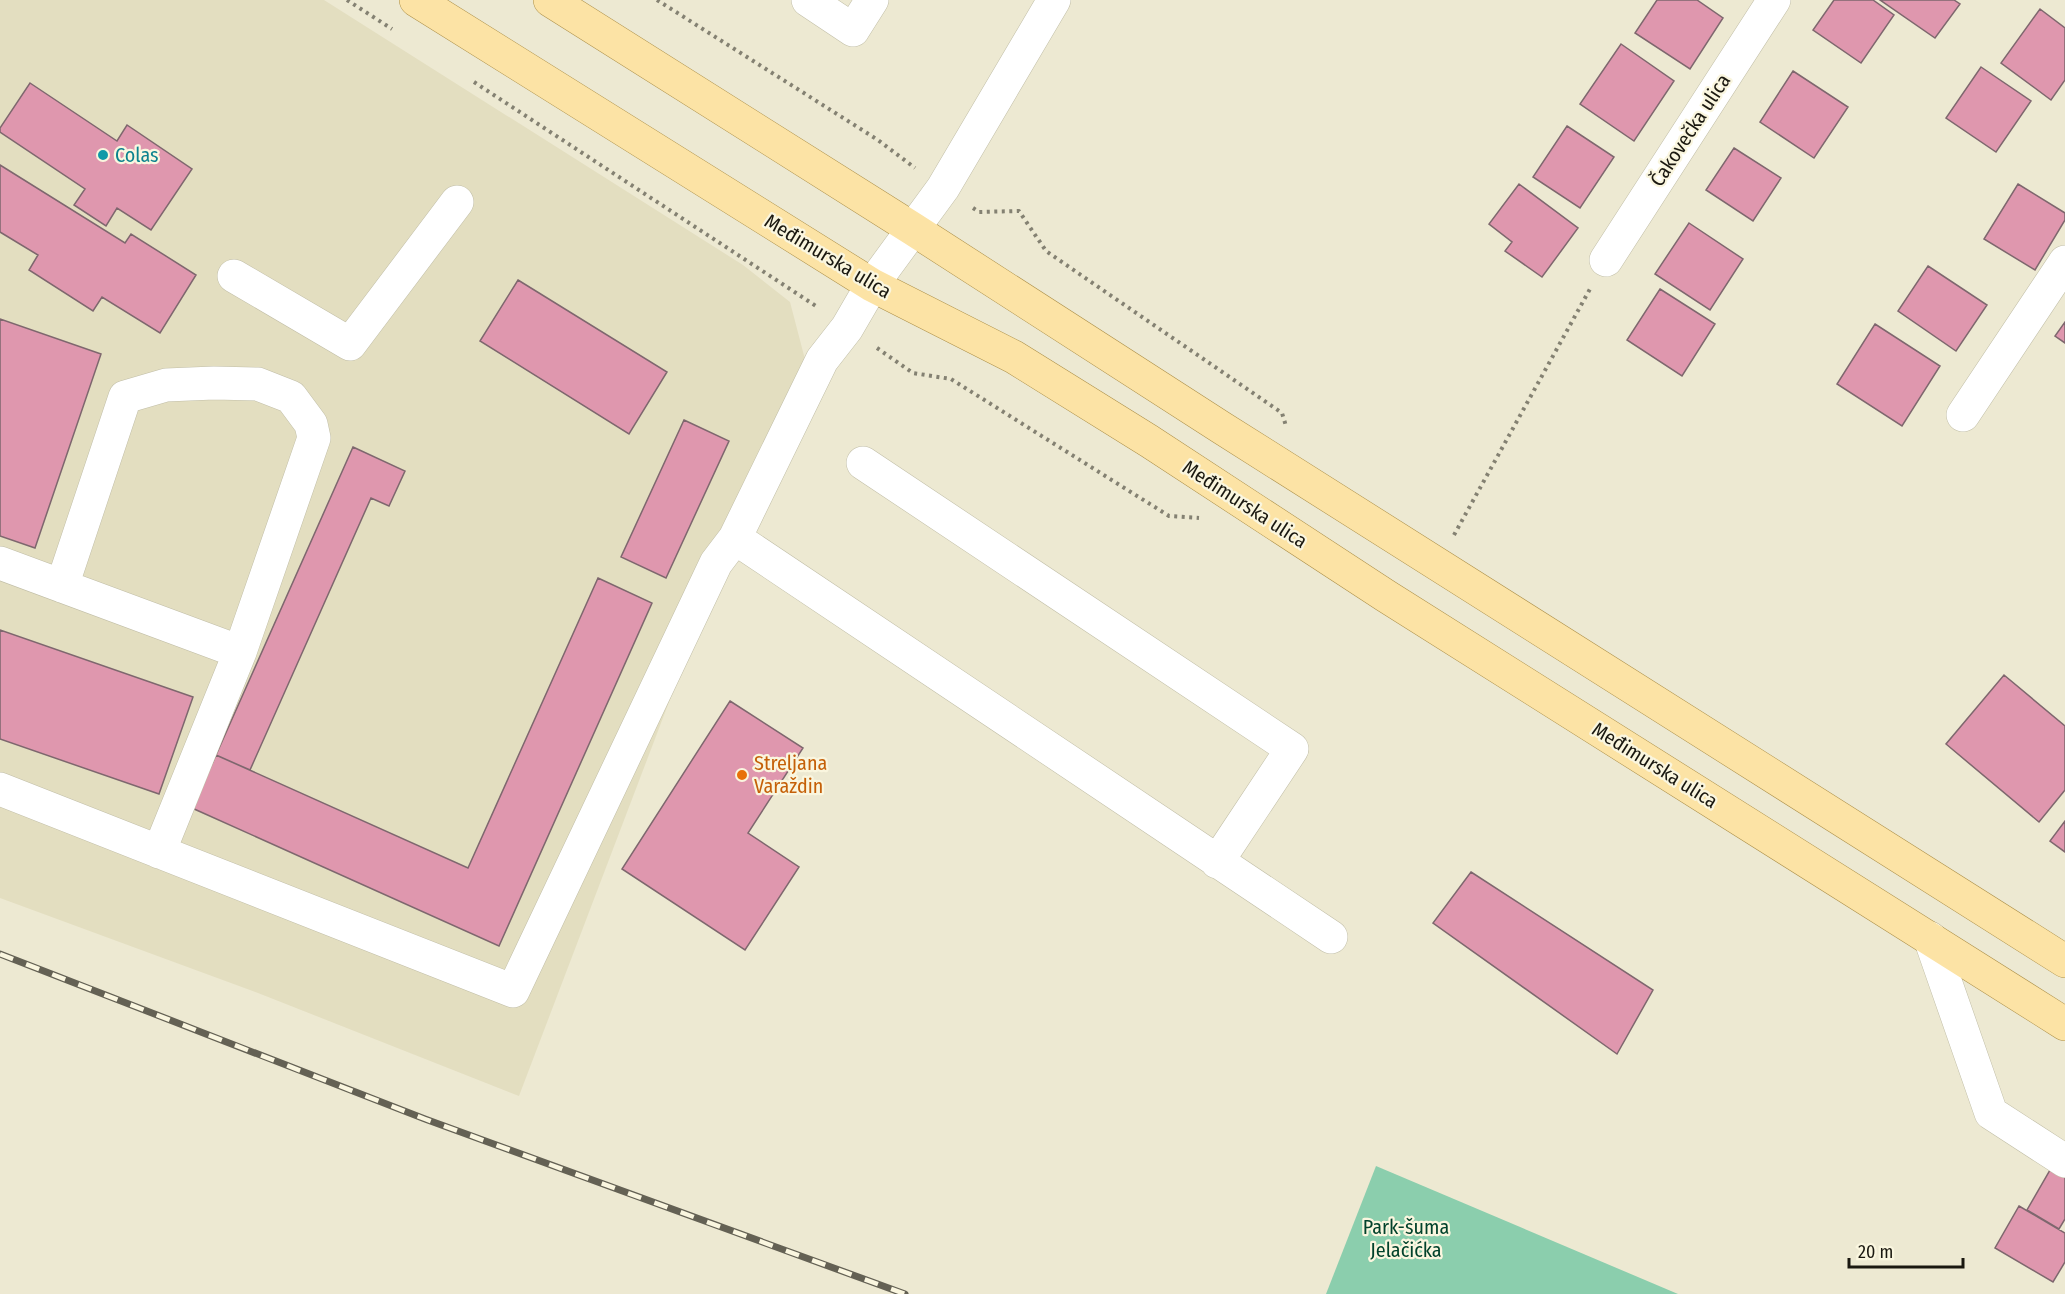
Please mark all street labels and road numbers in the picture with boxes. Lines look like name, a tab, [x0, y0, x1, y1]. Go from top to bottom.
street label: Čakovečka ulica	[1645, 69, 1735, 191]
street label: Međimurska ulica	[760, 209, 896, 303]
street label: Međimurska ulica	[1178, 455, 1312, 553]
street label: Međimurska ulica	[1588, 717, 1722, 813]

